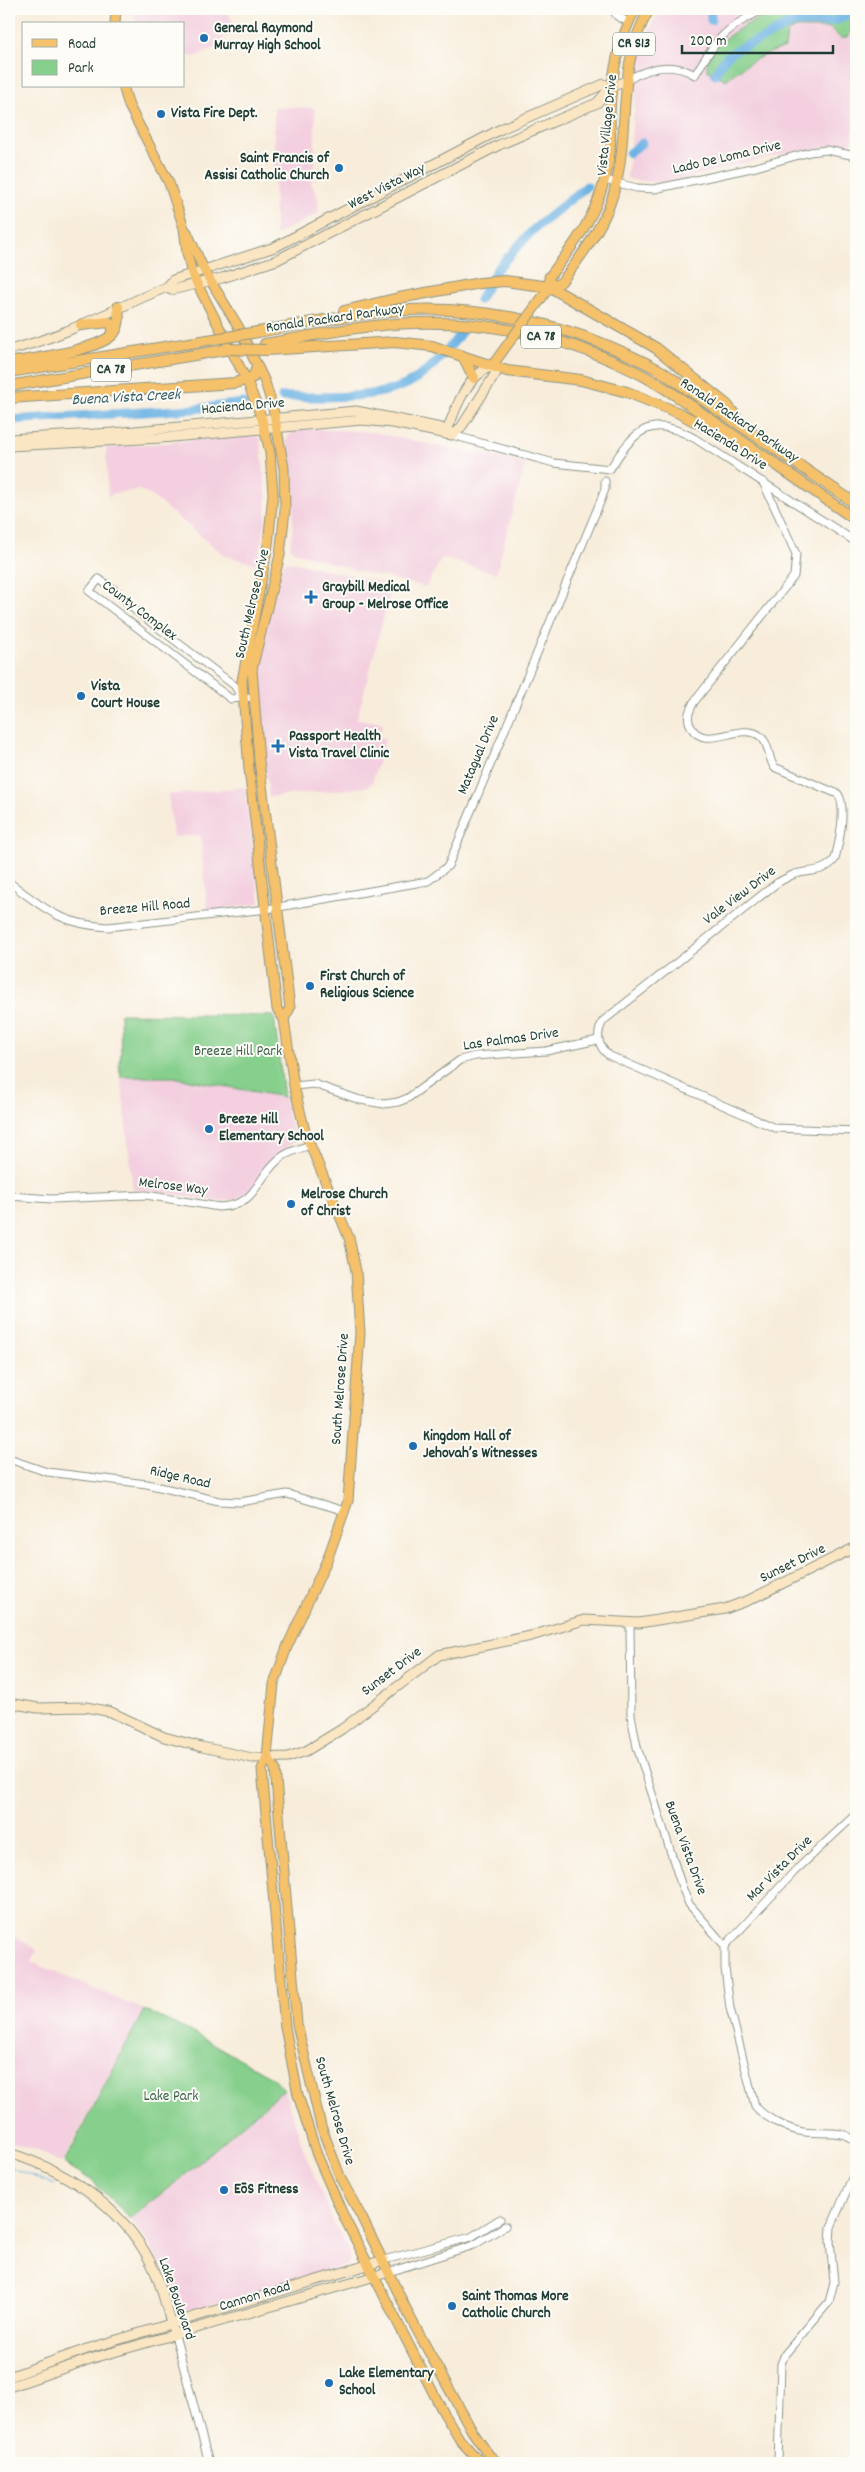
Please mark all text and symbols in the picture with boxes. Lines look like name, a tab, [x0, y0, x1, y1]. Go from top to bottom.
place label: General Raymond Murray High School	[214, 18, 321, 57]
legend	[22, 22, 185, 88]
scale bar	[682, 22, 834, 54]
text: 200 m	[690, 31, 727, 53]
marker: General Raymond Murray High School	[198, 32, 210, 44]
road number: CR S13	[613, 33, 655, 56]
text: Road	[68, 34, 96, 56]
text: Park	[68, 58, 94, 80]
street label: Vista Village Drive	[592, 73, 624, 177]
place label: Vista Fire Dept.	[171, 103, 258, 125]
marker: Vista Fire Dept.	[155, 108, 167, 120]
street label: Lado De Loma Drive	[671, 135, 784, 181]
place label: Saint Francis of Assisi Catholic Church	[204, 148, 330, 187]
street label: West Vista Way	[344, 158, 430, 216]
marker: Saint Francis of Assisi Catholic Church	[333, 162, 345, 174]
street label: Ronald Packard Parkway	[264, 298, 406, 340]
road number: CA 78	[521, 326, 561, 348]
road number: CA 78	[91, 358, 131, 382]
street label: Ronald Packard Parkway	[675, 373, 804, 470]
water label: Buena Vista Creek	[71, 384, 182, 412]
street label: Hacienda Drive	[200, 392, 286, 422]
street label: Hacienda Drive	[689, 414, 772, 477]
street label: South Melrose Drive	[230, 547, 276, 661]
street label: County Complex	[97, 575, 182, 647]
place label: Graybill Medical Group - Melrose Office	[322, 577, 449, 616]
marker: Graybill Medical Group - Melrose Office	[304, 590, 318, 604]
place label: Vista Court House	[91, 676, 160, 715]
marker: Vista Court House	[75, 690, 87, 702]
street label: Matagual Drive	[452, 712, 506, 798]
place label: Passport Health Vista Travel Clinic	[289, 726, 389, 765]
marker: Passport Health Vista Travel Clinic	[271, 739, 285, 753]
street label: Vale View Drive	[699, 861, 781, 931]
street label: Breeze Hill Road	[99, 893, 191, 923]
place label: First Church of Religious Science	[320, 966, 414, 1005]
marker: First Church of Religious Science	[304, 980, 316, 992]
street label: Las Palmas Drive	[462, 1022, 561, 1058]
park label: Breeze Hill Park	[194, 1041, 282, 1063]
place label: Breeze Hill Elementary School	[219, 1109, 324, 1148]
marker: Breeze Hill Elementary School	[203, 1123, 215, 1135]
street label: Melrose Way	[137, 1172, 210, 1202]
place label: Melrose Church of Christ	[301, 1184, 388, 1223]
marker: Melrose Church of Christ	[285, 1198, 297, 1210]
street label: South Melrose Drive	[326, 1332, 356, 1446]
place label: Kingdom Hall of Jehovah’s Witnesses	[423, 1426, 537, 1465]
marker: Kingdom Hall of Jehovah’s Witnesses	[407, 1440, 419, 1452]
street label: Ridge Road	[147, 1460, 213, 1496]
street label: Sunset Drive	[756, 1538, 830, 1589]
street label: Sunset Drive	[357, 1642, 427, 1702]
street label: Buena Vista Drive	[658, 1798, 712, 1899]
street label: Mar Vista Drive	[742, 1831, 818, 1907]
street label: South Melrose Drive	[308, 2054, 360, 2168]
park label: Lake Park	[144, 2086, 198, 2108]
place label: EōS Fitness	[234, 2179, 299, 2201]
marker: EōS Fitness	[218, 2184, 230, 2196]
street label: Lake Boulevard	[152, 2255, 200, 2343]
street label: Cannon Road	[217, 2276, 293, 2318]
place label: Saint Thomas More Catholic Church	[462, 2286, 569, 2325]
marker: Saint Thomas More Catholic Church	[446, 2300, 458, 2312]
place label: Lake Elementary School	[339, 2363, 434, 2402]
marker: Lake Elementary School	[323, 2377, 335, 2389]

